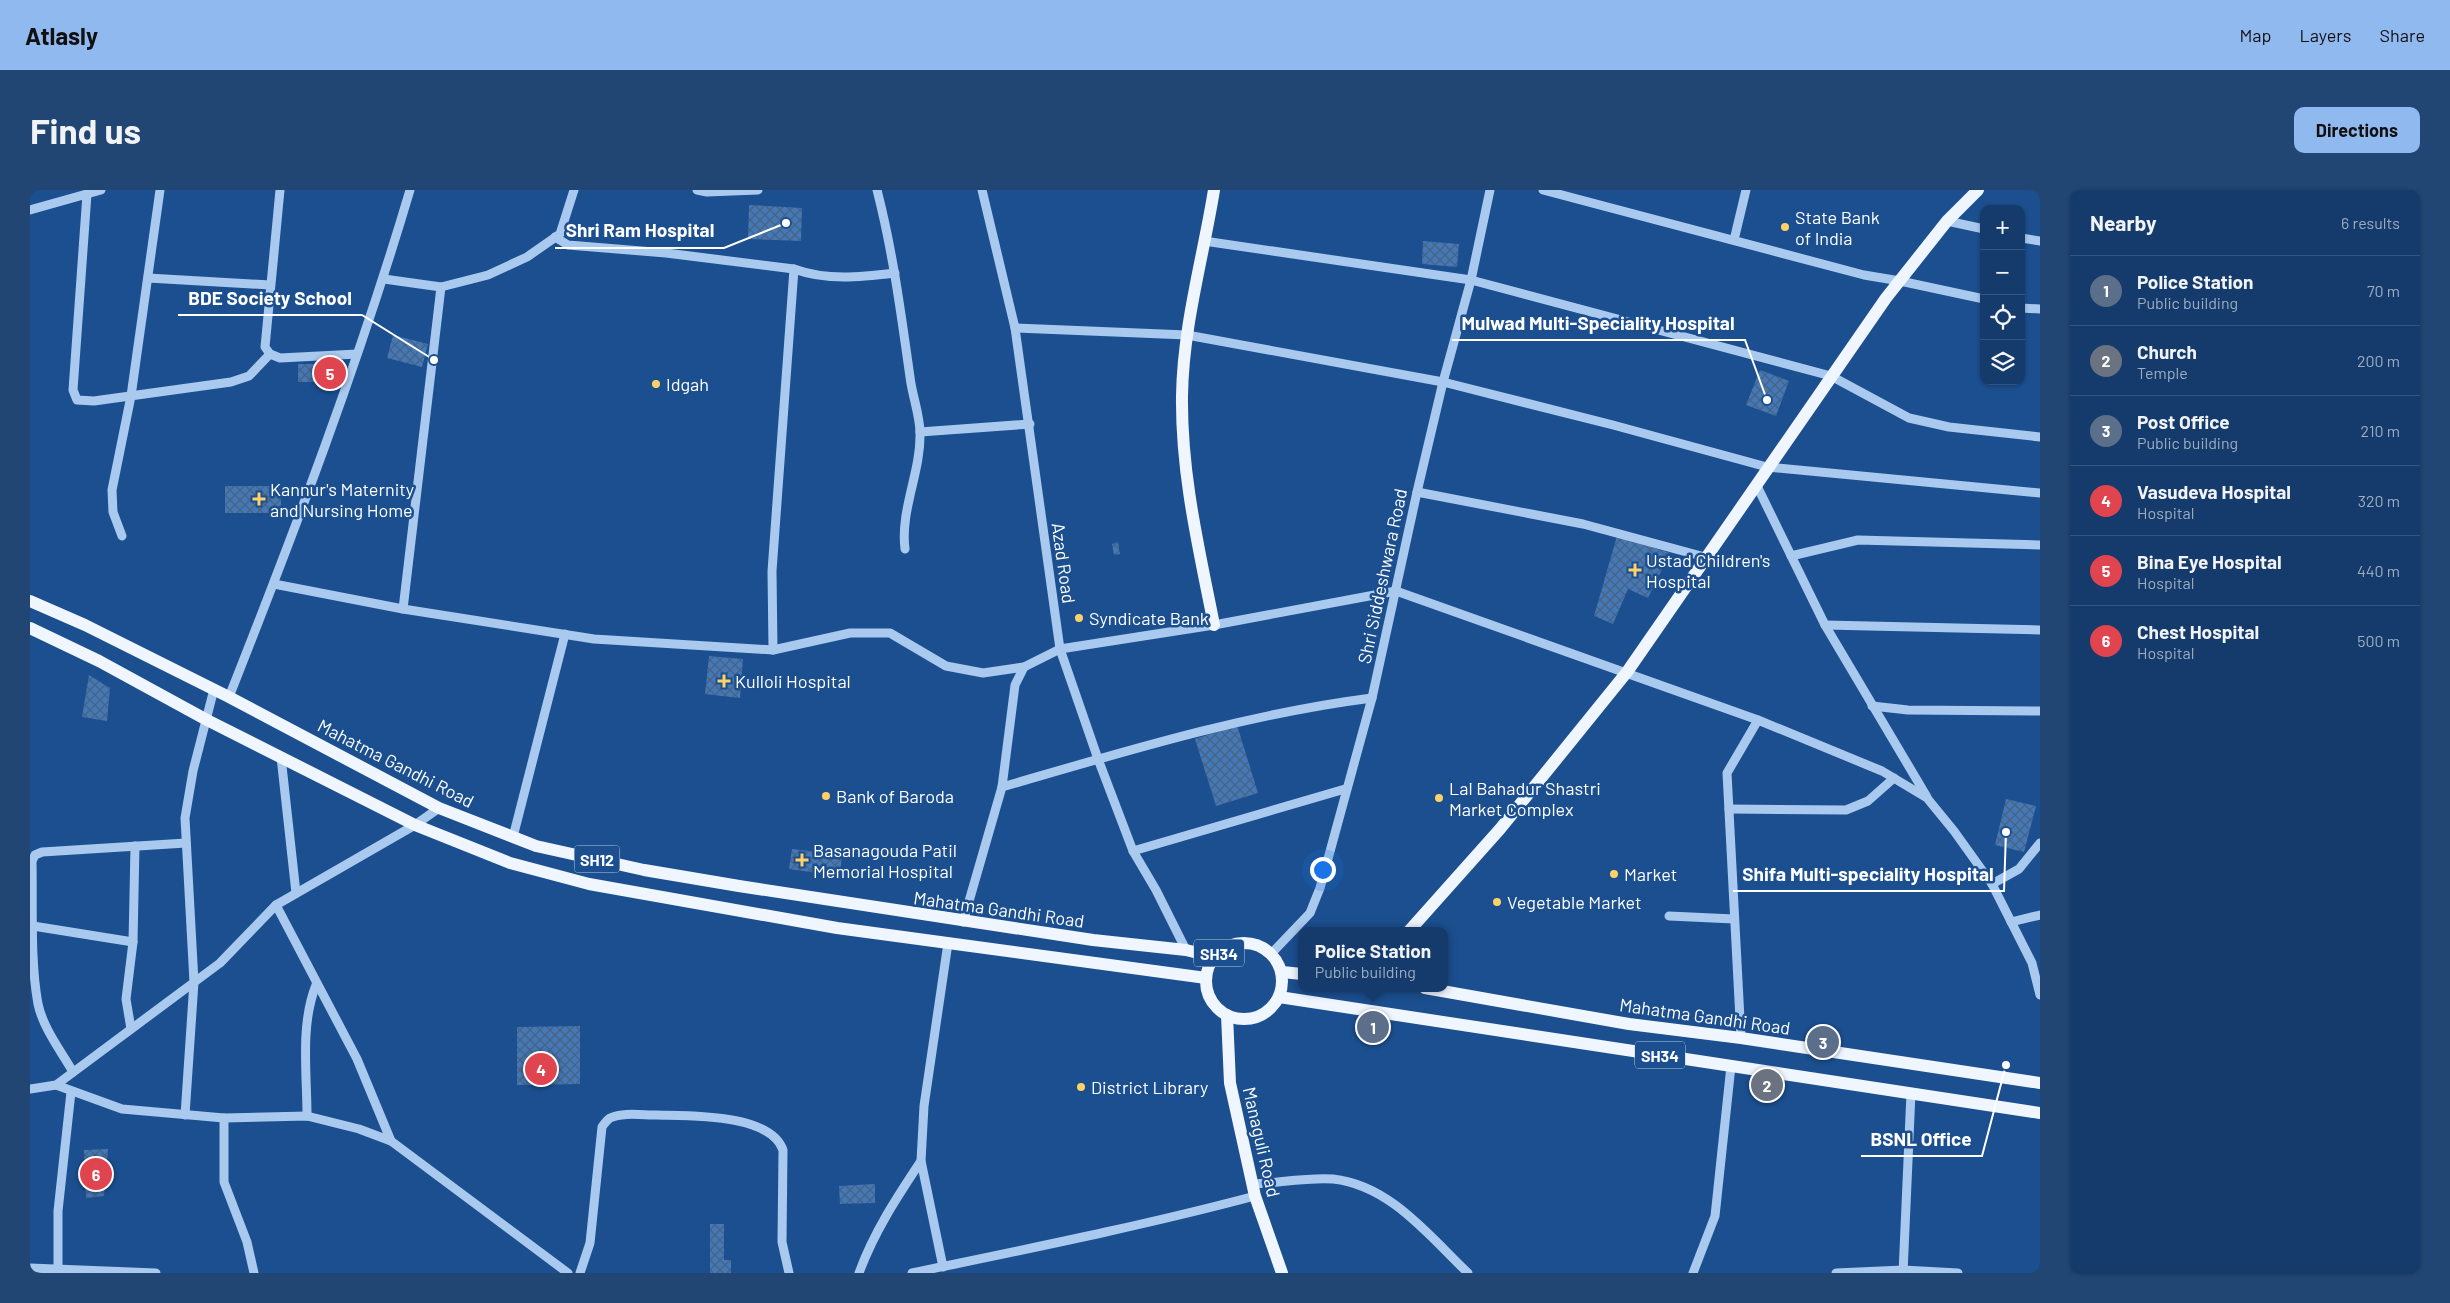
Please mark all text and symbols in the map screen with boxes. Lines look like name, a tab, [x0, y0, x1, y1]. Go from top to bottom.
text: Atlasly	[25, 21, 98, 50]
text: Map	[2239, 24, 2271, 46]
text: Layers	[2299, 24, 2352, 46]
text: Share	[2380, 24, 2425, 46]
button: Directions	[2294, 107, 2420, 153]
text: Find us	[30, 109, 141, 151]
map controls	[1980, 205, 2025, 385]
button: +	[1980, 205, 2025, 250]
place label: State Bank of India	[1795, 206, 1880, 249]
text: Nearby	[2090, 210, 2156, 235]
text: 6 results	[2341, 213, 2400, 232]
callout: Shri Ram Hospital	[555, 214, 724, 248]
text: Shri Ram Hospital	[566, 218, 714, 241]
marker: State Bank of India	[1779, 221, 1791, 233]
button: −	[1980, 250, 2025, 295]
text: Police Station	[2137, 270, 2254, 293]
callout: BDE Society School	[178, 281, 362, 315]
text: 1	[2103, 281, 2109, 300]
text: 70 m	[2367, 281, 2400, 300]
text: BDE Society School	[188, 286, 352, 309]
text: Public building	[2137, 293, 2238, 312]
button: locate	[1980, 295, 2025, 340]
callout: Mulwad Multi-Speciality Hospital	[1452, 306, 1745, 340]
text: Mulwad Multi-Speciality Hospital	[1461, 311, 1735, 334]
button: layers	[1980, 340, 2025, 385]
text: Church	[2137, 340, 2197, 363]
text: 2	[2102, 351, 2110, 370]
text: 200 m	[2357, 351, 2400, 370]
pin: 5	[314, 354, 346, 392]
text: Temple	[2137, 363, 2188, 382]
place label: Idgah	[666, 373, 709, 395]
marker: Idgah	[650, 378, 662, 390]
text: Post Office	[2137, 410, 2230, 433]
text: 3	[2102, 421, 2110, 440]
text: 210 m	[2361, 421, 2400, 440]
text: Public building	[2137, 433, 2238, 452]
place label: Kannur's Maternity and Nursing Home	[270, 478, 414, 521]
text: Vasudeva Hospital	[2137, 480, 2291, 503]
street label: Shri Siddeshwara Road	[1353, 486, 1411, 666]
text: 4	[2101, 491, 2111, 510]
text: 320 m	[2358, 491, 2400, 510]
marker: Kannur's Maternity and Nursing Home	[252, 492, 266, 506]
text: Hospital	[2137, 503, 2194, 522]
street label: Azad Road	[1047, 521, 1081, 605]
place label: Ustad Children's Hospital	[1646, 549, 1770, 592]
text: Bina Eye Hospital	[2137, 550, 2282, 573]
text: 5	[2102, 561, 2110, 580]
text: 440 m	[2357, 561, 2400, 580]
marker: Ustad Children's Hospital	[1628, 563, 1642, 577]
text: Hospital	[2137, 573, 2194, 592]
place label: Syndicate Bank	[1089, 607, 1209, 629]
marker: Syndicate Bank	[1073, 612, 1085, 624]
text: Chest Hospital	[2137, 620, 2259, 643]
text: 6	[2102, 631, 2110, 650]
text: 500 m	[2357, 631, 2400, 650]
text: Hospital	[2137, 643, 2194, 662]
place label: Kulloli Hospital	[735, 670, 851, 692]
marker: Kulloli Hospital	[717, 674, 731, 688]
street label: Mahatma Gandhi Road	[314, 714, 478, 812]
place label: Lal Bahadur Shastri Market Complex	[1449, 777, 1601, 820]
place label: Bank of Baroda	[836, 785, 954, 807]
marker: Bank of Baroda	[820, 790, 832, 802]
marker: Lal Bahadur Shastri Market Complex	[1433, 792, 1445, 804]
place label: Basanagouda Patil Memorial Hospital	[813, 839, 957, 882]
road number: SH12	[574, 846, 620, 872]
marker: Basanagouda Patil Memorial Hospital	[795, 853, 809, 867]
your location	[1310, 857, 1336, 883]
callout: Shifa Multi-speciality Hospital	[1733, 857, 2004, 891]
text: Shifa Multi-speciality Hospital	[1742, 862, 1994, 885]
place label: Market	[1624, 863, 1677, 885]
marker: Market	[1608, 868, 1620, 880]
street label: Mahatma Gandhi Road	[912, 886, 1086, 932]
place label: Vegetable Market	[1507, 891, 1642, 913]
marker: Vegetable Market	[1491, 896, 1503, 908]
popup	[1298, 927, 1448, 992]
text: Police Station	[1315, 939, 1431, 962]
road number: SH34	[1194, 940, 1244, 966]
text: Public building	[1315, 962, 1416, 981]
street label: Mahatma Gandhi Road	[1618, 993, 1792, 1039]
pin: 1	[1357, 1008, 1389, 1046]
pin: 3	[1807, 1023, 1839, 1061]
road number: SH34	[1635, 1042, 1685, 1068]
pin: 4	[525, 1050, 557, 1088]
pin: 2	[1751, 1066, 1783, 1104]
place label: District Library	[1091, 1076, 1208, 1098]
marker: District Library	[1075, 1081, 1087, 1093]
street label: Managuli Road	[1239, 1085, 1285, 1199]
callout: BSNL Office	[1861, 1122, 1982, 1156]
text: BSNL Office	[1870, 1127, 1972, 1150]
pin: 6	[80, 1155, 112, 1193]

